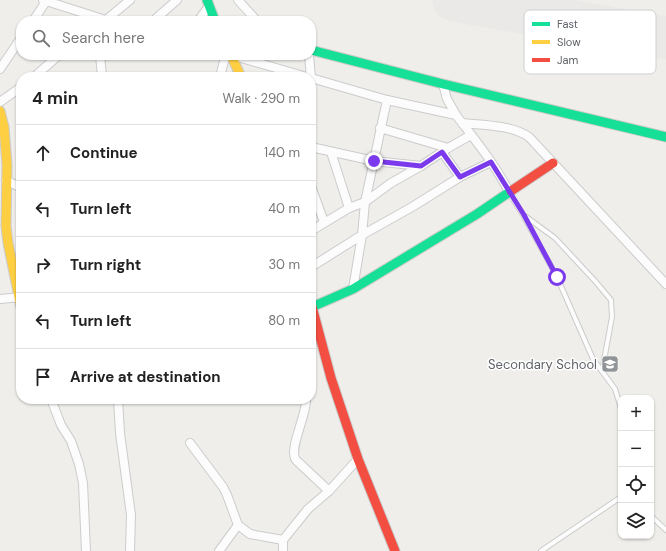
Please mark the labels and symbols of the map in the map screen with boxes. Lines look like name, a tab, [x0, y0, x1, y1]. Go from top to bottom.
legend	[524, 10, 656, 74]
text: Fast	[557, 17, 578, 31]
text: Slow	[557, 35, 581, 49]
text: Jam	[557, 53, 578, 67]
route end	[365, 152, 383, 170]
route start	[548, 268, 566, 286]
school or university icon: Secondary School	[600, 354, 620, 374]
place label: Secondary School	[488, 356, 597, 373]

